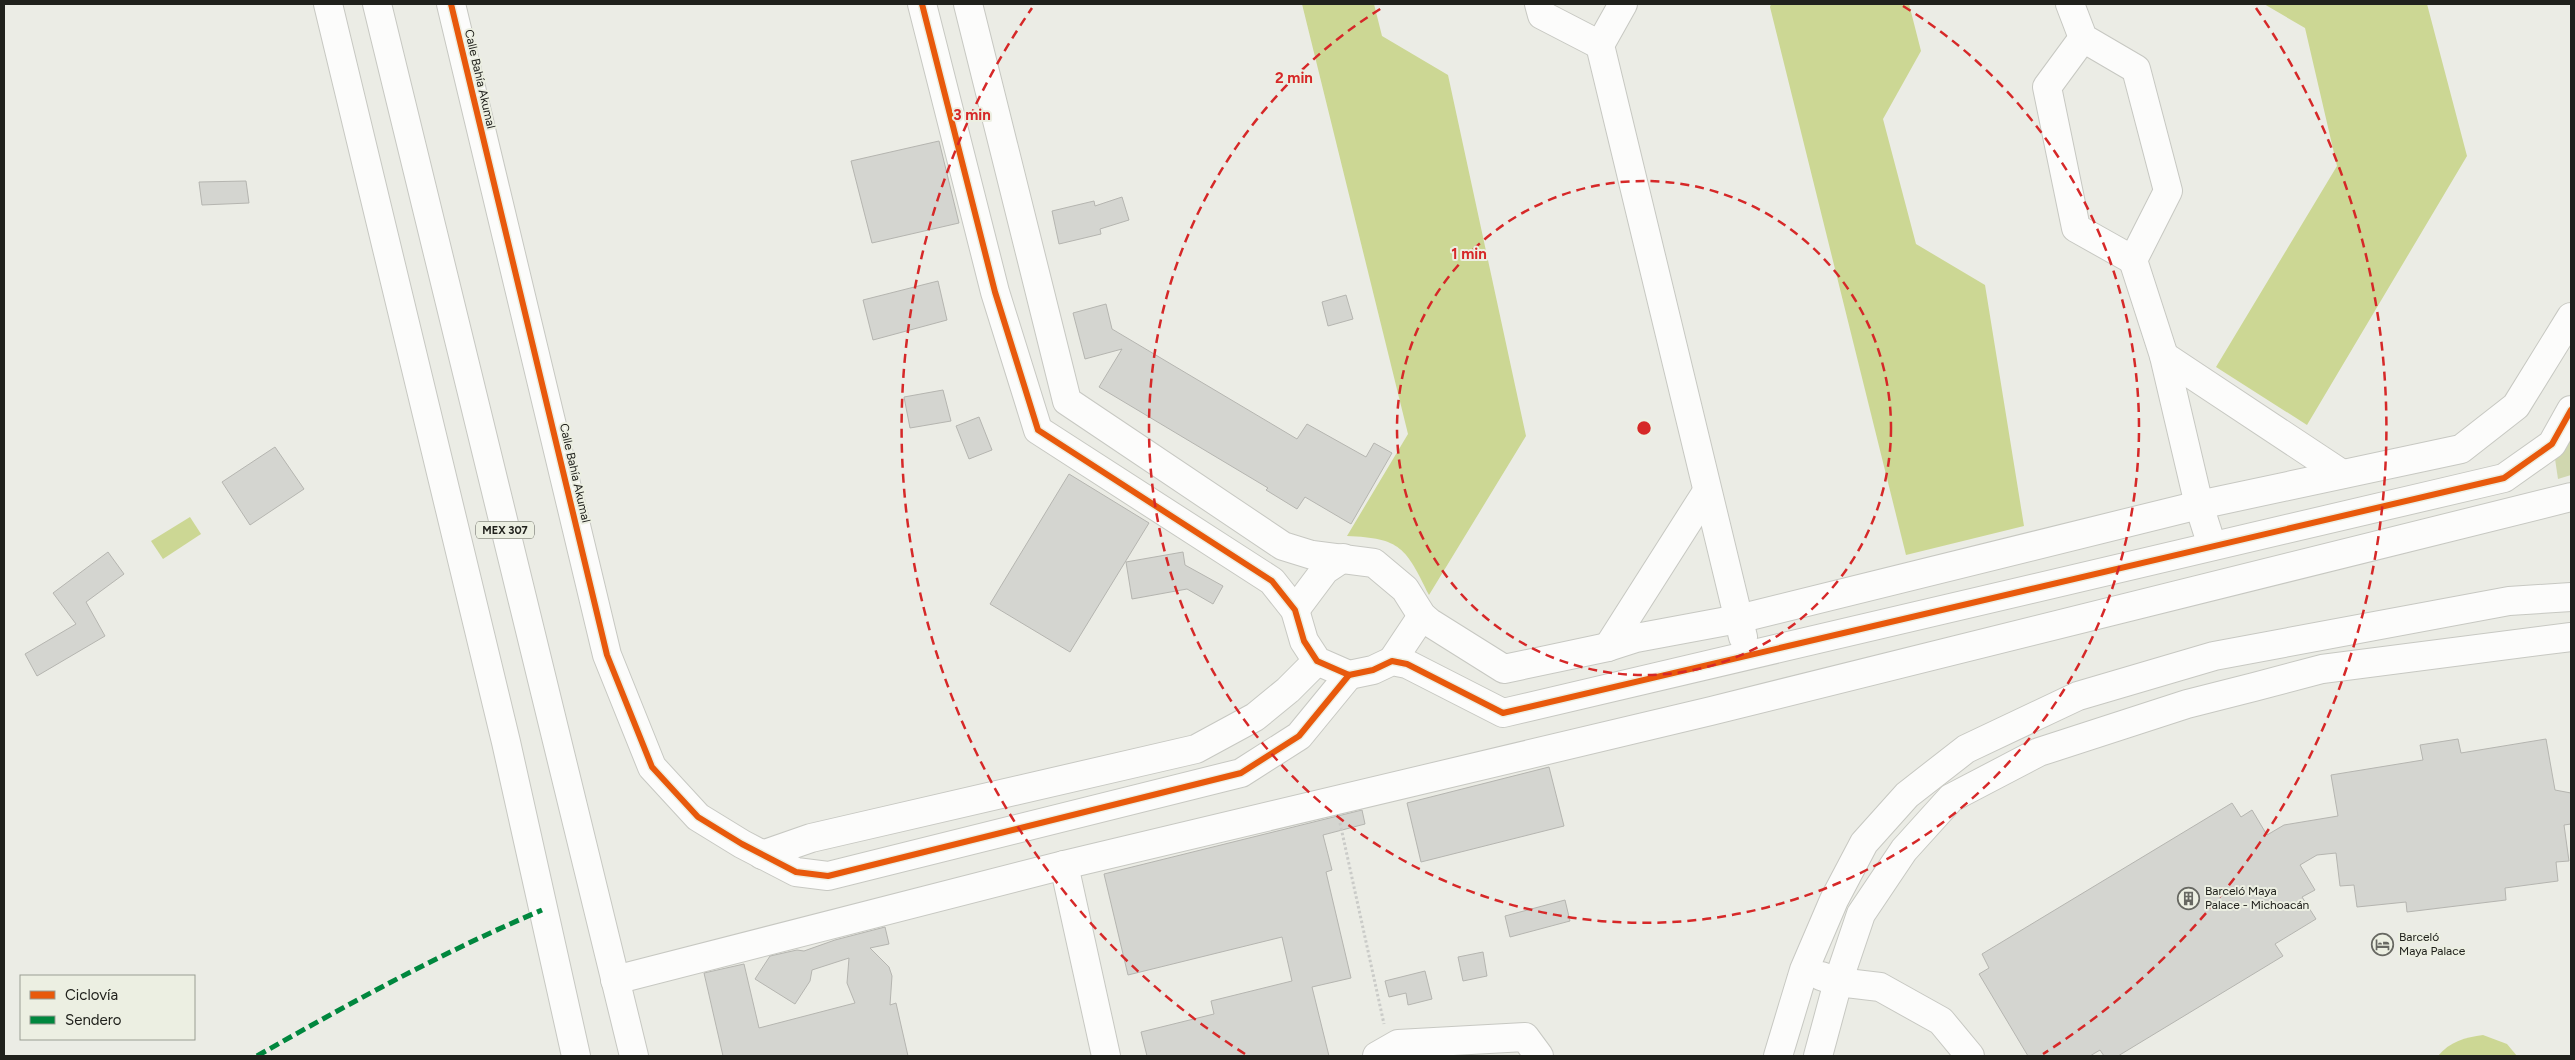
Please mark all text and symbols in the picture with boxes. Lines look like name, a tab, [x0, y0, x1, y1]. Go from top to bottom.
street label: Calle Bahía Akumal	[462, 28, 498, 130]
text: 2 min	[1275, 69, 1313, 87]
text: 3 min	[953, 106, 991, 124]
text: 1 min	[1451, 245, 1487, 263]
centre of rings	[1635, 419, 1653, 437]
street label: Calle Bahía Akumal	[557, 422, 593, 524]
road number: MEX 307	[476, 522, 534, 538]
place label: Barceló Maya Palace - Michoacán	[2205, 884, 2309, 912]
building icon: Barceló Maya Palace - Michoacán	[2177, 886, 2201, 910]
place label: Barceló Maya Palace	[2399, 930, 2466, 958]
hotel icon: Barceló Maya Palace	[2371, 932, 2395, 956]
legend	[20, 975, 195, 1040]
text: Ciclovía	[65, 986, 118, 1004]
text: Sendero	[65, 1011, 122, 1029]

